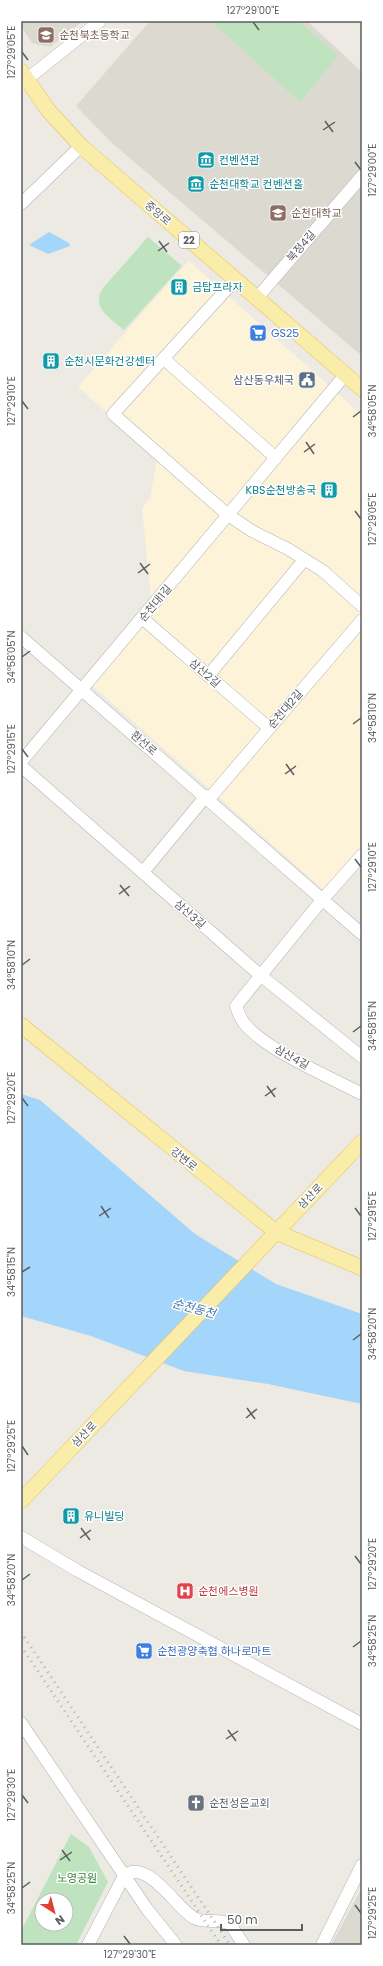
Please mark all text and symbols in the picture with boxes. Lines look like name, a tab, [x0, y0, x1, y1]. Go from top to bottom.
text: 127°29'00"E	[227, 3, 279, 18]
school or university icon: 순천북초등학교	[36, 25, 56, 45]
text: 127°29'05"E	[4, 26, 19, 78]
place label: 순천북초등학교	[59, 27, 130, 43]
text: 127°29'00"E	[365, 144, 380, 196]
museum icon: 컨벤션관	[196, 150, 216, 170]
place label: 컨벤션관	[219, 152, 259, 168]
museum icon: 순천대학교 컨벤션홀	[186, 174, 206, 194]
place label: 순천대학교 컨벤션홀	[209, 176, 303, 192]
street label: 중앙로	[141, 197, 175, 229]
school or university icon: 순천대학교	[268, 203, 288, 223]
place label: 순천대학교	[291, 205, 342, 221]
street label: 북정4길	[283, 227, 319, 265]
road number: 22	[179, 232, 199, 248]
building icon: 금탑프라자	[169, 277, 189, 297]
place label: 금탑프라자	[192, 279, 243, 295]
supermarket icon: GS25	[248, 323, 268, 343]
place label: GS25	[271, 325, 299, 341]
building icon: 순천시문화건강센터	[41, 351, 61, 371]
place label: 순천시문화건강센터	[64, 353, 155, 369]
public building icon: 삼산동우체국	[297, 370, 317, 390]
place label: 삼산동우체국	[233, 372, 294, 388]
text: 127°29'10"E	[4, 376, 19, 426]
text: 34°58'05"N	[365, 385, 380, 437]
building icon: KBS순천방송국	[319, 480, 339, 500]
place label: KBS순천방송국	[246, 482, 316, 498]
text: 127°29'05"E	[365, 493, 380, 545]
street label: 순천대1길	[135, 581, 175, 625]
text: 34°58'05"N	[4, 631, 19, 683]
street label: 삼산2길	[186, 655, 224, 691]
street label: 순천대2길	[264, 686, 306, 732]
text: 34°58'10"N	[365, 693, 380, 743]
text: 127°29'15"E	[4, 724, 19, 774]
street label: 환선로	[127, 727, 161, 759]
text: 127°29'10"E	[365, 842, 380, 892]
street label: 삼산3길	[171, 896, 209, 932]
text: 34°58'10"N	[4, 940, 19, 990]
text: 34°58'15"N	[365, 1001, 380, 1051]
street label: 삼산4길	[272, 1041, 312, 1073]
text: 127°29'20"E	[4, 1072, 19, 1124]
street label: 강변로	[167, 1143, 201, 1175]
street label: 삼산로	[294, 1180, 326, 1212]
text: 127°29'15"E	[365, 1191, 380, 1241]
text: 34°58'15"N	[4, 1247, 19, 1297]
water label: 순천동천	[170, 1294, 219, 1322]
text: 34°58'20"N	[365, 1308, 380, 1360]
street label: 삼산로	[68, 1418, 100, 1450]
text: 127°29'25"E	[4, 1420, 19, 1472]
building icon: 유니빌딩	[61, 1506, 81, 1526]
place label: 유니빌딩	[84, 1508, 124, 1524]
text: 127°29'20"E	[365, 1538, 380, 1590]
text: 34°58'20"N	[4, 1554, 19, 1606]
hospital icon: 순천에스병원	[175, 1581, 195, 1601]
place label: 순천에스병원	[198, 1583, 259, 1599]
text: 34°58'25"N	[365, 1615, 380, 1667]
supermarket icon: 순천광양축협 하나로마트	[134, 1641, 154, 1661]
place label: 순천광양축협 하나로마트	[157, 1643, 271, 1659]
text: 127°29'30"E	[4, 1769, 19, 1821]
church icon: 순천성은교회	[186, 1793, 206, 1813]
place label: 순천성은교회	[209, 1795, 270, 1811]
text: 34°58'25"N	[4, 1862, 19, 1914]
park label: 노영공원	[57, 1870, 97, 1886]
text: 127°29'25"E	[365, 1887, 380, 1939]
north arrow	[34, 1892, 74, 1932]
scale bar	[221, 1906, 302, 1932]
text: N	[52, 1911, 68, 1929]
text: 50 m	[227, 1911, 258, 1928]
text: 127°29'30"E	[104, 1947, 156, 1962]

